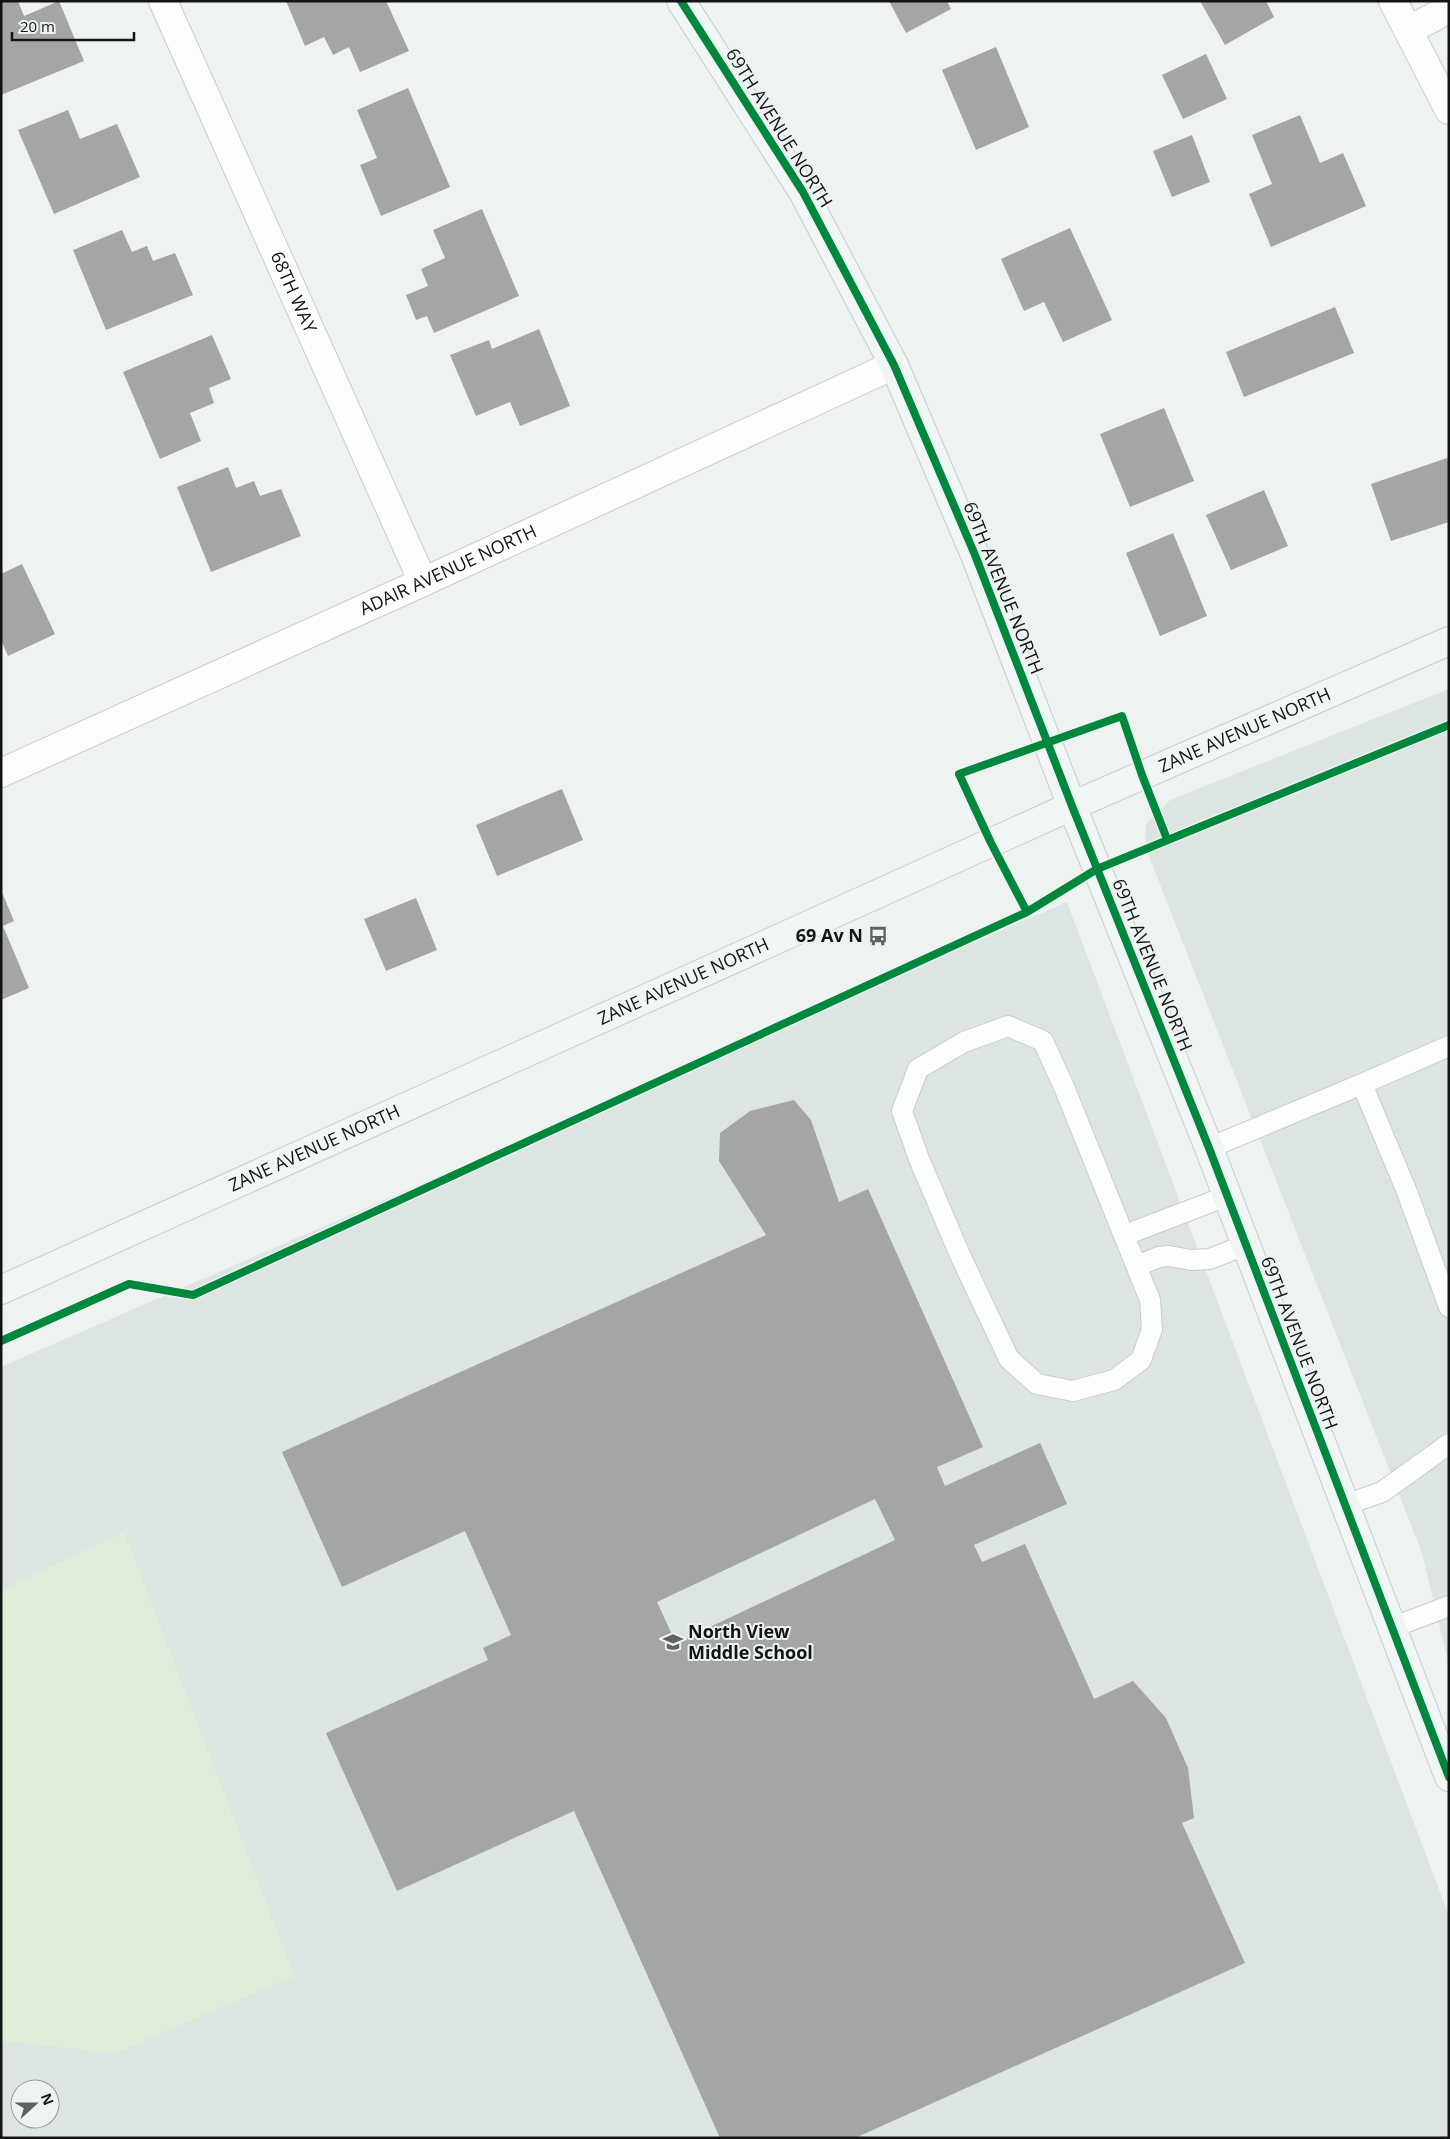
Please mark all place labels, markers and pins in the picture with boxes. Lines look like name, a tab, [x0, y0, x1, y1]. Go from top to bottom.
place label: 69 Av N	[796, 923, 863, 947]
bus stop icon: 69 Av N	[867, 925, 889, 947]
place label: North View Middle School	[688, 1619, 813, 1664]
school or university icon: North View Middle School	[662, 1631, 684, 1653]

